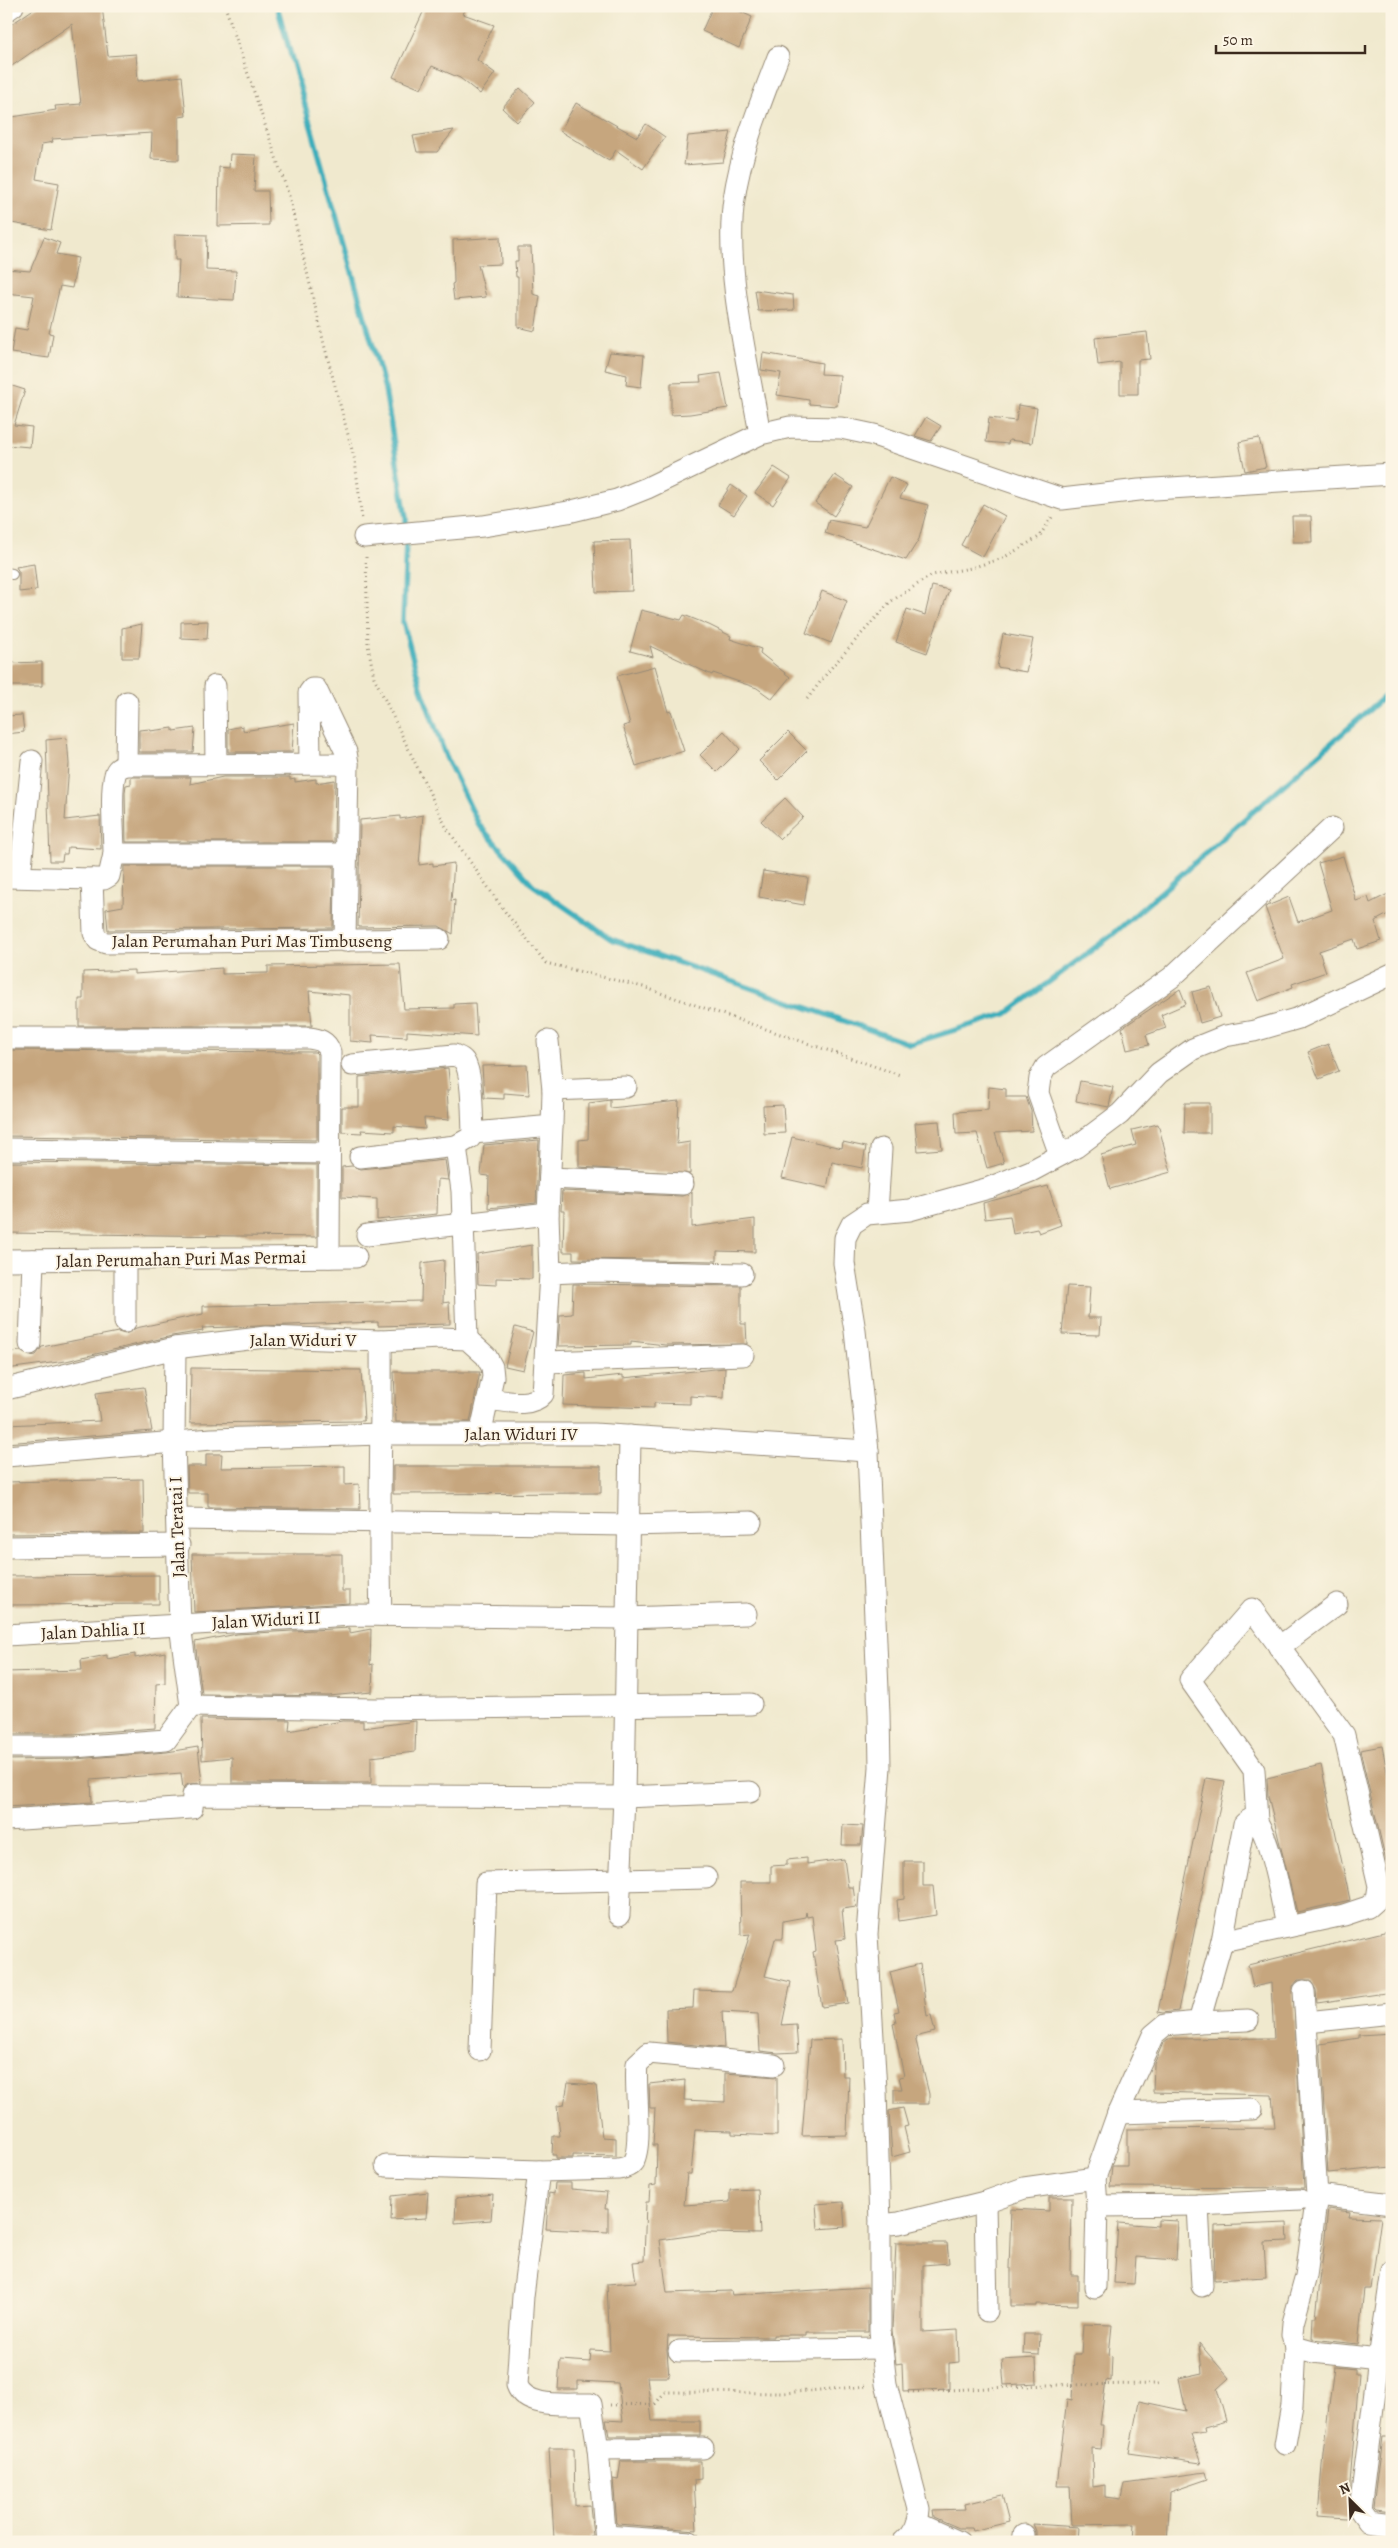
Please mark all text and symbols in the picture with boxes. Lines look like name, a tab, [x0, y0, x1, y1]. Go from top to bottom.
scale bar	[1216, 22, 1364, 54]
text: 50 m	[1223, 30, 1253, 50]
street label: Jalan Perumahan Puri Mas Timbuseng	[112, 929, 392, 953]
street label: Jalan Perumahan Puri Mas Permai	[56, 1245, 306, 1273]
street label: Jalan Widuri V	[250, 1328, 357, 1352]
street label: Jalan Widuri IV	[464, 1422, 578, 1446]
street label: Jalan Teratai I	[163, 1476, 191, 1578]
street label: Jalan Widuri II	[211, 1605, 321, 1635]
street label: Jalan Dahlia II	[40, 1616, 146, 1646]
north arrow	[1326, 2476, 1376, 2526]
text: N	[1336, 2478, 1353, 2499]

